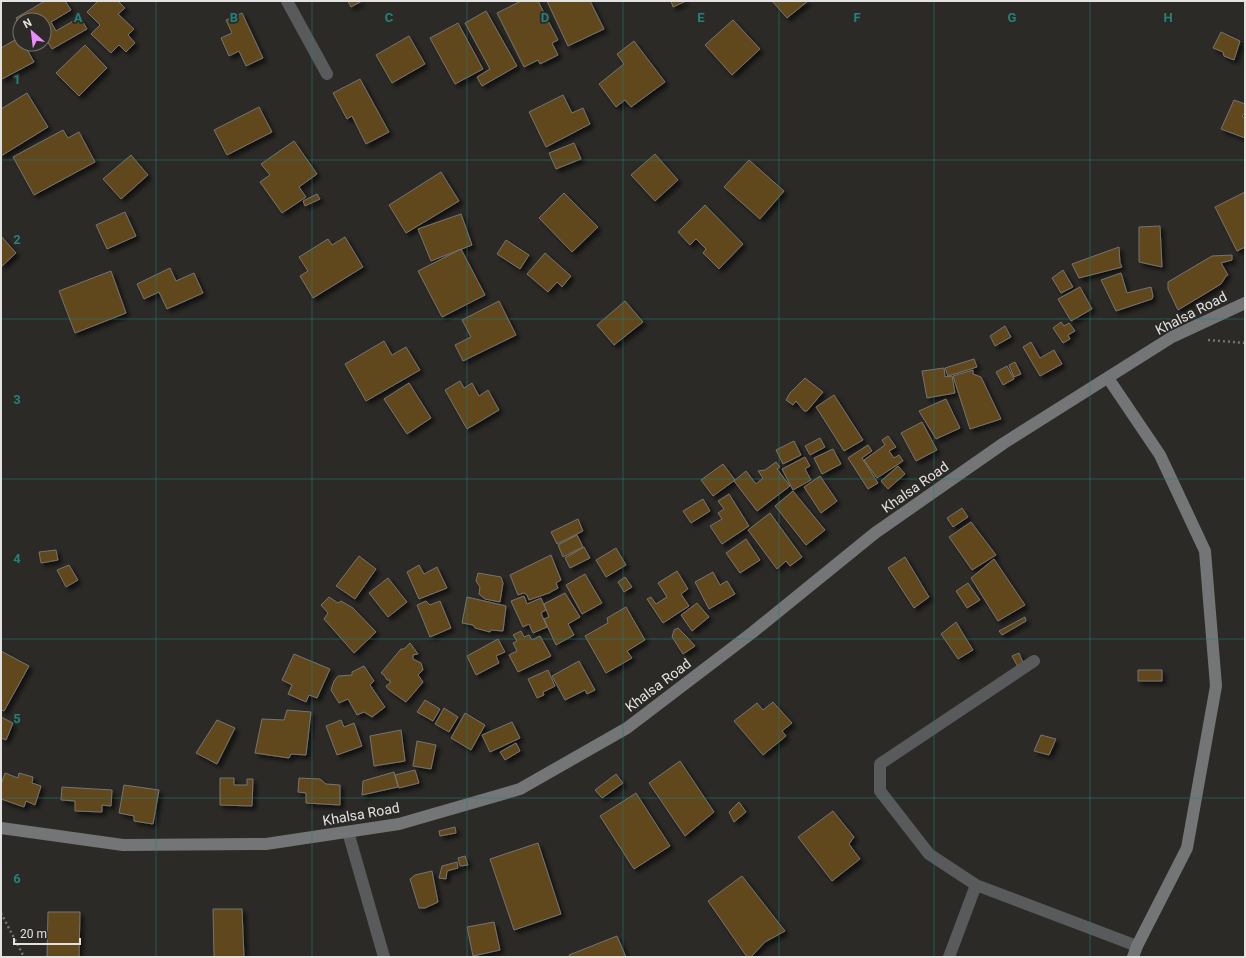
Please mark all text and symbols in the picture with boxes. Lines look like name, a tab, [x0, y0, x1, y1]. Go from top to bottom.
text: A	[74, 10, 83, 25]
text: B	[230, 10, 238, 25]
text: C	[385, 10, 394, 25]
text: D	[541, 10, 549, 25]
text: E	[697, 10, 705, 25]
text: F	[853, 10, 861, 25]
text: G	[1008, 10, 1017, 25]
text: H	[1163, 10, 1173, 25]
north arrow	[12, 12, 52, 52]
text: N	[21, 16, 34, 31]
text: 1	[13, 72, 21, 87]
text: 2	[13, 232, 21, 247]
street label: Khalsa Road	[1153, 288, 1229, 338]
text: 3	[13, 392, 21, 407]
street label: Khalsa Road	[878, 458, 952, 516]
text: 4	[13, 551, 21, 566]
street label: Khalsa Road	[622, 655, 694, 715]
text: 5	[13, 711, 21, 726]
street label: Khalsa Road	[321, 799, 401, 829]
text: 6	[13, 871, 21, 886]
scale bar	[14, 920, 80, 946]
text: 20 m	[20, 927, 47, 941]

